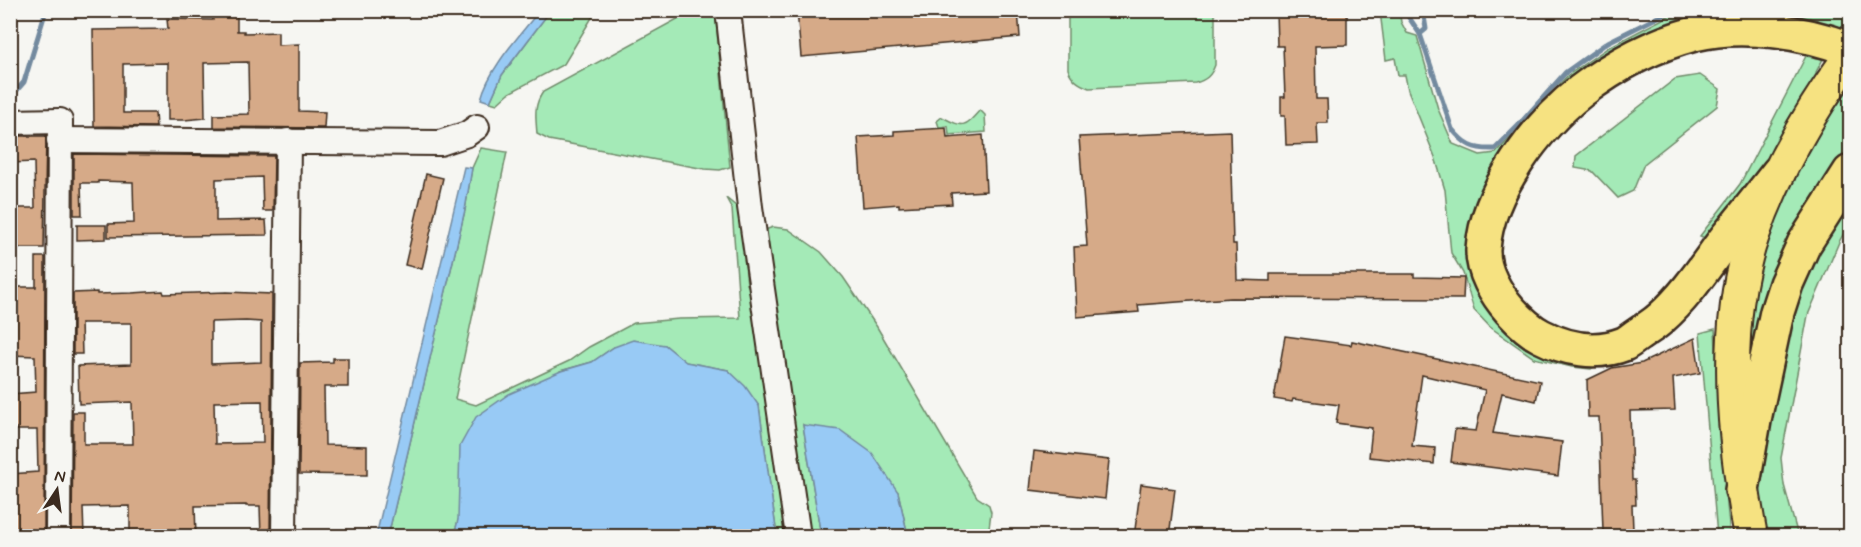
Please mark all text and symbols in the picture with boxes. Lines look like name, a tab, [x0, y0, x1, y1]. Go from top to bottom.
north arrow	[27, 460, 87, 520]
text: N	[52, 465, 68, 488]

